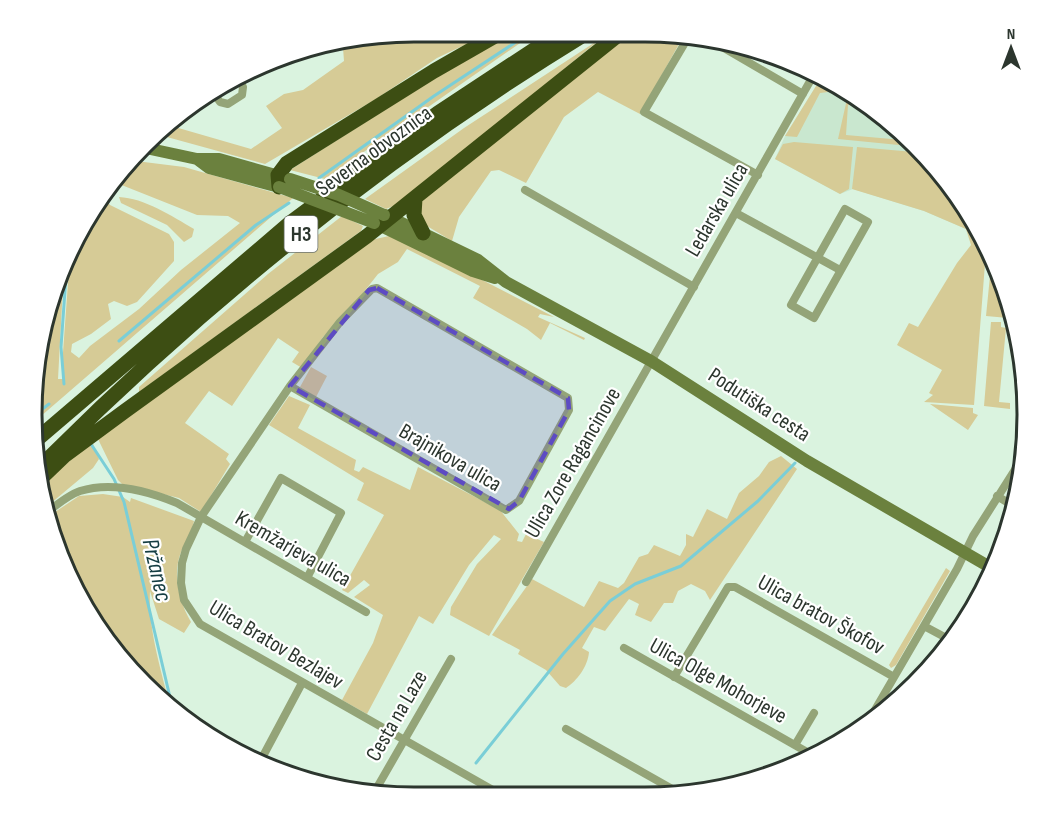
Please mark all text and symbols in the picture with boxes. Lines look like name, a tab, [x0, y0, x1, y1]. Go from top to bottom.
north arrow	[981, 18, 1041, 78]
text: N	[1007, 25, 1015, 44]
street label: Severna obvoznica	[311, 100, 437, 202]
street label: Ledarska ulica	[679, 158, 755, 262]
road number: H3	[284, 216, 318, 252]
street label: Podutiška cesta	[703, 362, 815, 448]
street label: Ulica Zore Ragancinove	[519, 383, 627, 543]
street label: Brajnikova ulica	[394, 418, 506, 498]
street label: Kremžarjeva ulica	[230, 505, 356, 593]
water label: Pržanec	[136, 536, 178, 605]
street label: Ulica bratov Škofov	[753, 569, 890, 661]
street label: Ulica Bratov Bezlajev	[204, 594, 349, 696]
street label: Ulica Olge Mohorjeve	[645, 632, 791, 730]
street label: Cesta na Laze	[360, 666, 434, 766]

